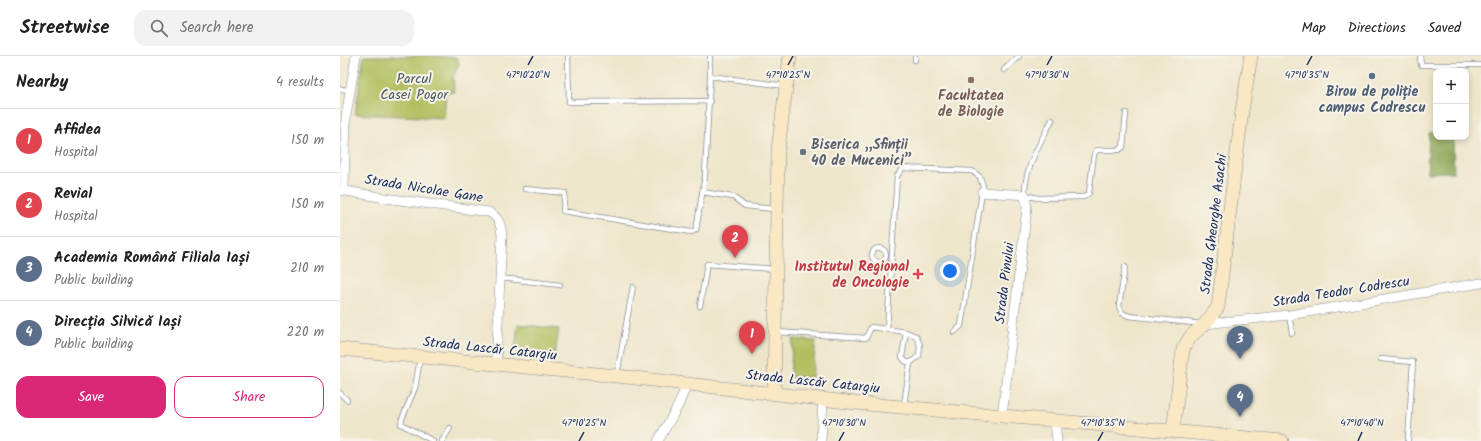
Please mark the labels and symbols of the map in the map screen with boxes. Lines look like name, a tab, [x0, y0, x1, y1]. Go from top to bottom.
text: 47°10'20"N	[506, 67, 550, 83]
text: 47°10'25"N	[766, 67, 810, 83]
text: 47°10'30"N	[1025, 67, 1069, 83]
text: 47°10'35"N	[1285, 67, 1329, 83]
park label: Parcul Casei Pogor	[380, 68, 449, 106]
marker: Birou de poliție campus Codrescu	[1367, 71, 1377, 81]
marker: Facultatea de Biologie	[966, 75, 976, 85]
place label: Birou de poliție campus Codrescu	[1319, 81, 1425, 119]
place label: Facultatea de Biologie	[938, 85, 1004, 123]
place label: Biserica „Sfinții 40 de Mucenici”	[811, 134, 912, 172]
marker: Biserica „Sfinții 40 de Mucenici”	[798, 147, 808, 157]
street label: Strada Gheorghe Asachi	[1194, 152, 1234, 295]
street label: Strada Nicolae Gane	[363, 169, 485, 209]
pin: 2	[722, 225, 748, 258]
street label: Strada Pinului	[989, 241, 1021, 325]
place label: Institutul Regional de Oncologie	[794, 256, 909, 294]
your location	[940, 261, 960, 281]
marker: Institutul Regional de Oncologie	[912, 268, 924, 280]
street label: Strada Teodor Codrescu	[1271, 270, 1412, 314]
pin: 1	[739, 321, 765, 354]
pin: 3	[1227, 326, 1253, 359]
street label: Strada Lascăr Catargiu	[422, 331, 558, 367]
street label: Strada Lascăr Catargiu	[745, 364, 881, 400]
pin: 4	[1227, 384, 1253, 417]
text: 47°10'25"N	[562, 415, 606, 431]
text: 47°10'30"N	[822, 415, 866, 431]
text: 47°10'35"N	[1081, 415, 1125, 431]
text: 47°10'40"N	[1340, 415, 1384, 431]

